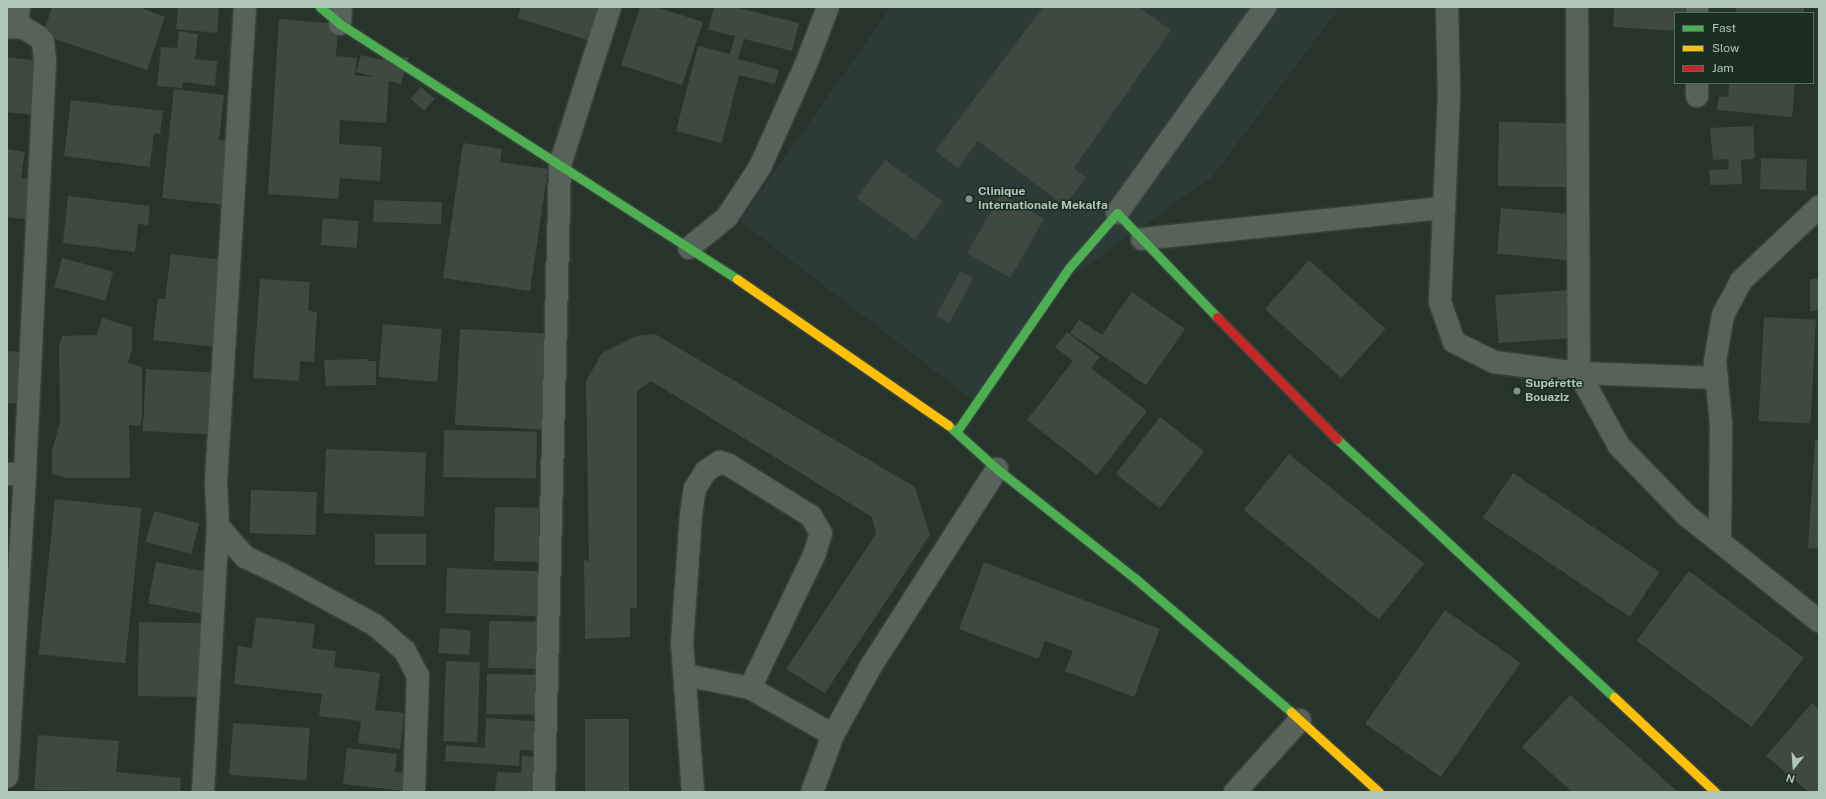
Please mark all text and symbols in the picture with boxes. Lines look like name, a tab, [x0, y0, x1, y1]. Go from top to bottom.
legend	[1674, 12, 1814, 84]
text: Fast	[1712, 21, 1736, 35]
text: Slow	[1712, 41, 1739, 55]
text: Jam	[1712, 61, 1734, 75]
place label: Clinique Internationale Mekalfa	[978, 185, 1108, 213]
marker: Clinique Internationale Mekalfa	[963, 193, 975, 205]
place label: Supérette Bouaziz	[1525, 377, 1583, 405]
marker: Supérette Bouaziz	[1512, 386, 1522, 396]
north arrow	[1774, 747, 1814, 787]
text: N	[1785, 771, 1796, 785]

